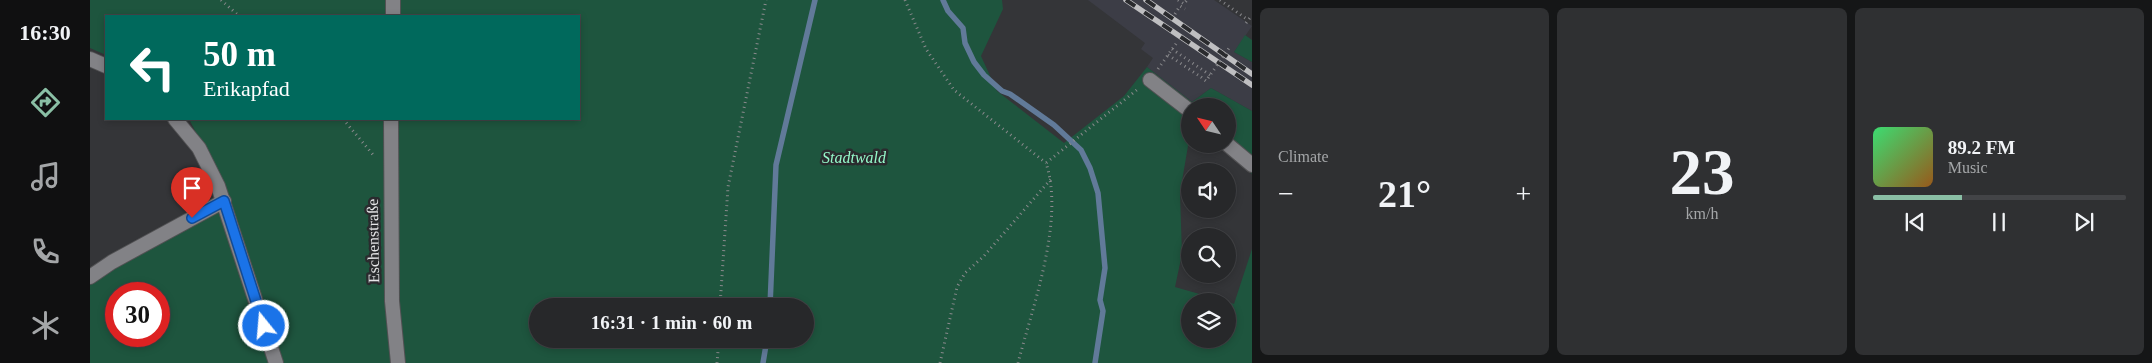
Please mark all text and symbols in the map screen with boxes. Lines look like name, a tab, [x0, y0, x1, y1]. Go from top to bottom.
text: 16:30	[19, 20, 71, 45]
icon: left	[120, 35, 185, 100]
text: 50 m	[203, 35, 276, 74]
text: Erikapfad	[203, 76, 290, 101]
icon: directions	[28, 85, 63, 120]
north arrow	[1181, 98, 1236, 152]
map controls	[1181, 98, 1236, 348]
text: 23	[1669, 136, 1734, 208]
text: 89.2 FM	[1948, 137, 2015, 158]
text: Climate	[1278, 148, 1329, 165]
park label: Stadtwald	[822, 149, 887, 166]
icon: music	[28, 159, 63, 194]
text: Music	[1948, 159, 1988, 176]
button: sound	[1181, 163, 1236, 218]
pin	[171, 167, 213, 218]
text: 21°	[1378, 173, 1431, 215]
icon: arrive	[178, 174, 206, 202]
text: −	[1278, 178, 1294, 209]
text: +	[1516, 178, 1531, 209]
street label: Eschenstraße	[364, 199, 382, 283]
text: km/h	[1686, 205, 1718, 222]
icon: previous	[1901, 208, 1929, 236]
icon: pause	[1985, 208, 2013, 236]
icon: next	[2070, 208, 2098, 236]
button: search	[1181, 228, 1236, 283]
icon: phone	[28, 234, 63, 269]
speed limit sign: 30	[105, 282, 170, 347]
button: layers	[1181, 293, 1236, 348]
position arrow	[237, 299, 289, 351]
icon: climate	[28, 308, 63, 343]
text: 16:31 · 1 min · 60 m	[591, 312, 752, 333]

